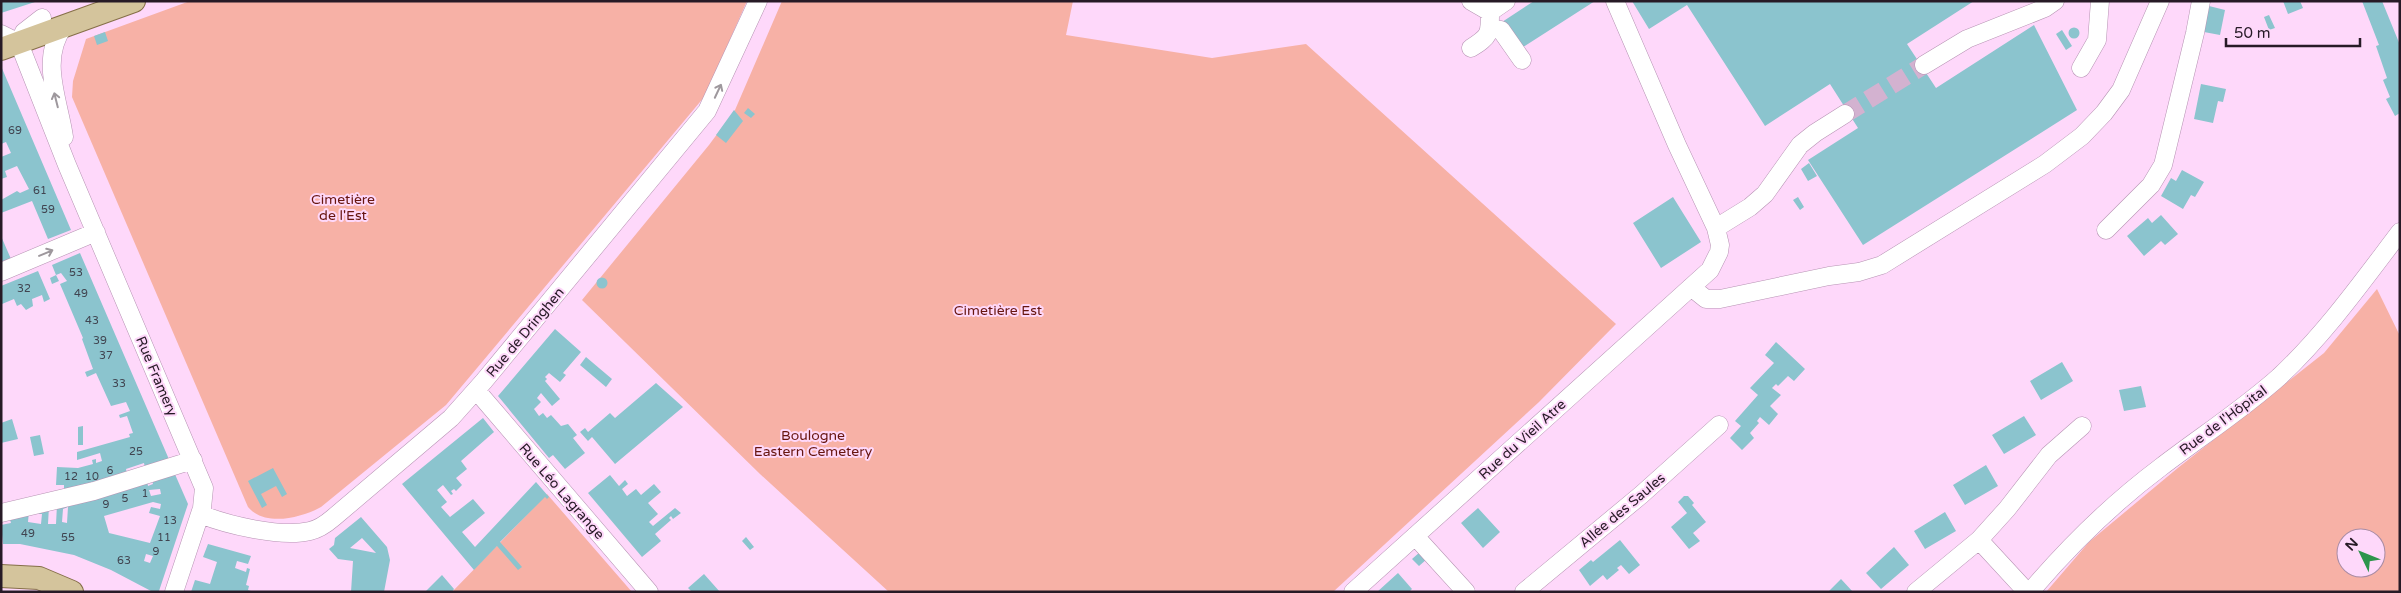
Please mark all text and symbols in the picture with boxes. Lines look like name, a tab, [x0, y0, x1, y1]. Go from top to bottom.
scale bar	[2226, 15, 2360, 47]
text: 50 m	[2234, 24, 2271, 42]
one-way arrow	[714, 84, 723, 99]
one-way arrow	[51, 92, 60, 108]
house number: 69	[8, 124, 22, 137]
house number: 61	[33, 184, 47, 197]
park label: Cimetière de l'Est	[311, 191, 375, 224]
house number: 59	[41, 203, 55, 216]
one-way arrow	[38, 248, 53, 258]
house number: 53	[69, 266, 83, 279]
house number: 32	[17, 282, 31, 295]
street label: Rue de Dringhen	[483, 284, 568, 381]
house number: 49	[74, 287, 88, 300]
park label: Cimetière Est	[954, 302, 1043, 319]
house number: 43	[85, 314, 99, 327]
house number: 39	[93, 334, 107, 347]
street label: Rue Framery	[132, 334, 181, 419]
house number: 37	[99, 349, 113, 362]
house number: 33	[112, 377, 126, 390]
street label: Rue de l'Hôpital	[2176, 382, 2270, 459]
street label: Rue du Vieil Atre	[1475, 396, 1569, 483]
park label: Boulogne Eastern Cemetery	[754, 427, 873, 460]
street label: Rue Léo Lagrange	[515, 440, 608, 543]
house number: 25	[129, 445, 143, 458]
house number: 6	[107, 464, 114, 477]
street label: Allée des Saules	[1576, 469, 1669, 551]
house number: 12	[64, 470, 78, 483]
house number: 10	[85, 470, 99, 483]
house number: 1	[142, 487, 148, 500]
house number: 5	[122, 492, 129, 505]
house number: 9	[103, 498, 110, 511]
house number: 13	[163, 514, 177, 527]
house number: 49	[21, 527, 35, 540]
north arrow	[2336, 528, 2386, 578]
house number: 55	[61, 531, 75, 544]
house number: 11	[157, 531, 171, 544]
text: N	[2342, 535, 2362, 554]
house number: 9	[153, 545, 160, 558]
house number: 63	[117, 554, 131, 567]

